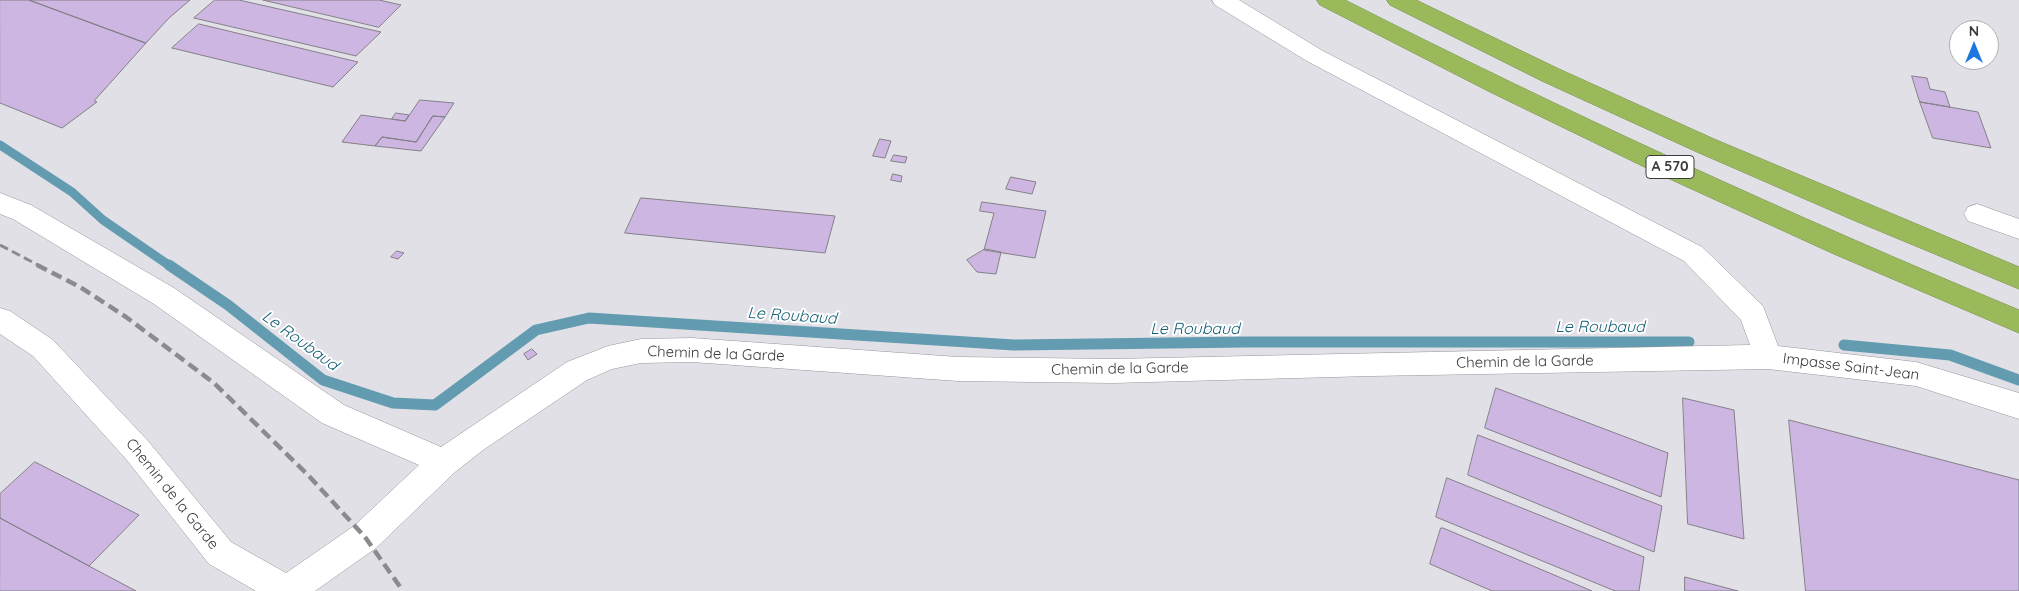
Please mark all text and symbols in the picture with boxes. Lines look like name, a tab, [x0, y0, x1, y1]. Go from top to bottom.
north arrow	[1949, 20, 1999, 70]
text: N	[1969, 22, 1979, 40]
road number: A 570	[1646, 156, 1694, 178]
water label: Le Roubaud	[747, 303, 837, 329]
water label: Le Roubaud	[258, 307, 342, 375]
water label: Le Roubaud	[1555, 317, 1645, 337]
water label: Le Roubaud	[1150, 319, 1240, 339]
street label: Chemin de la Garde	[647, 343, 785, 365]
street label: Impasse Saint-Jean	[1782, 350, 1920, 384]
street label: Chemin de la Garde	[1456, 352, 1594, 372]
street label: Chemin de la Garde	[1051, 359, 1189, 379]
street label: Chemin de la Garde	[122, 435, 222, 553]

